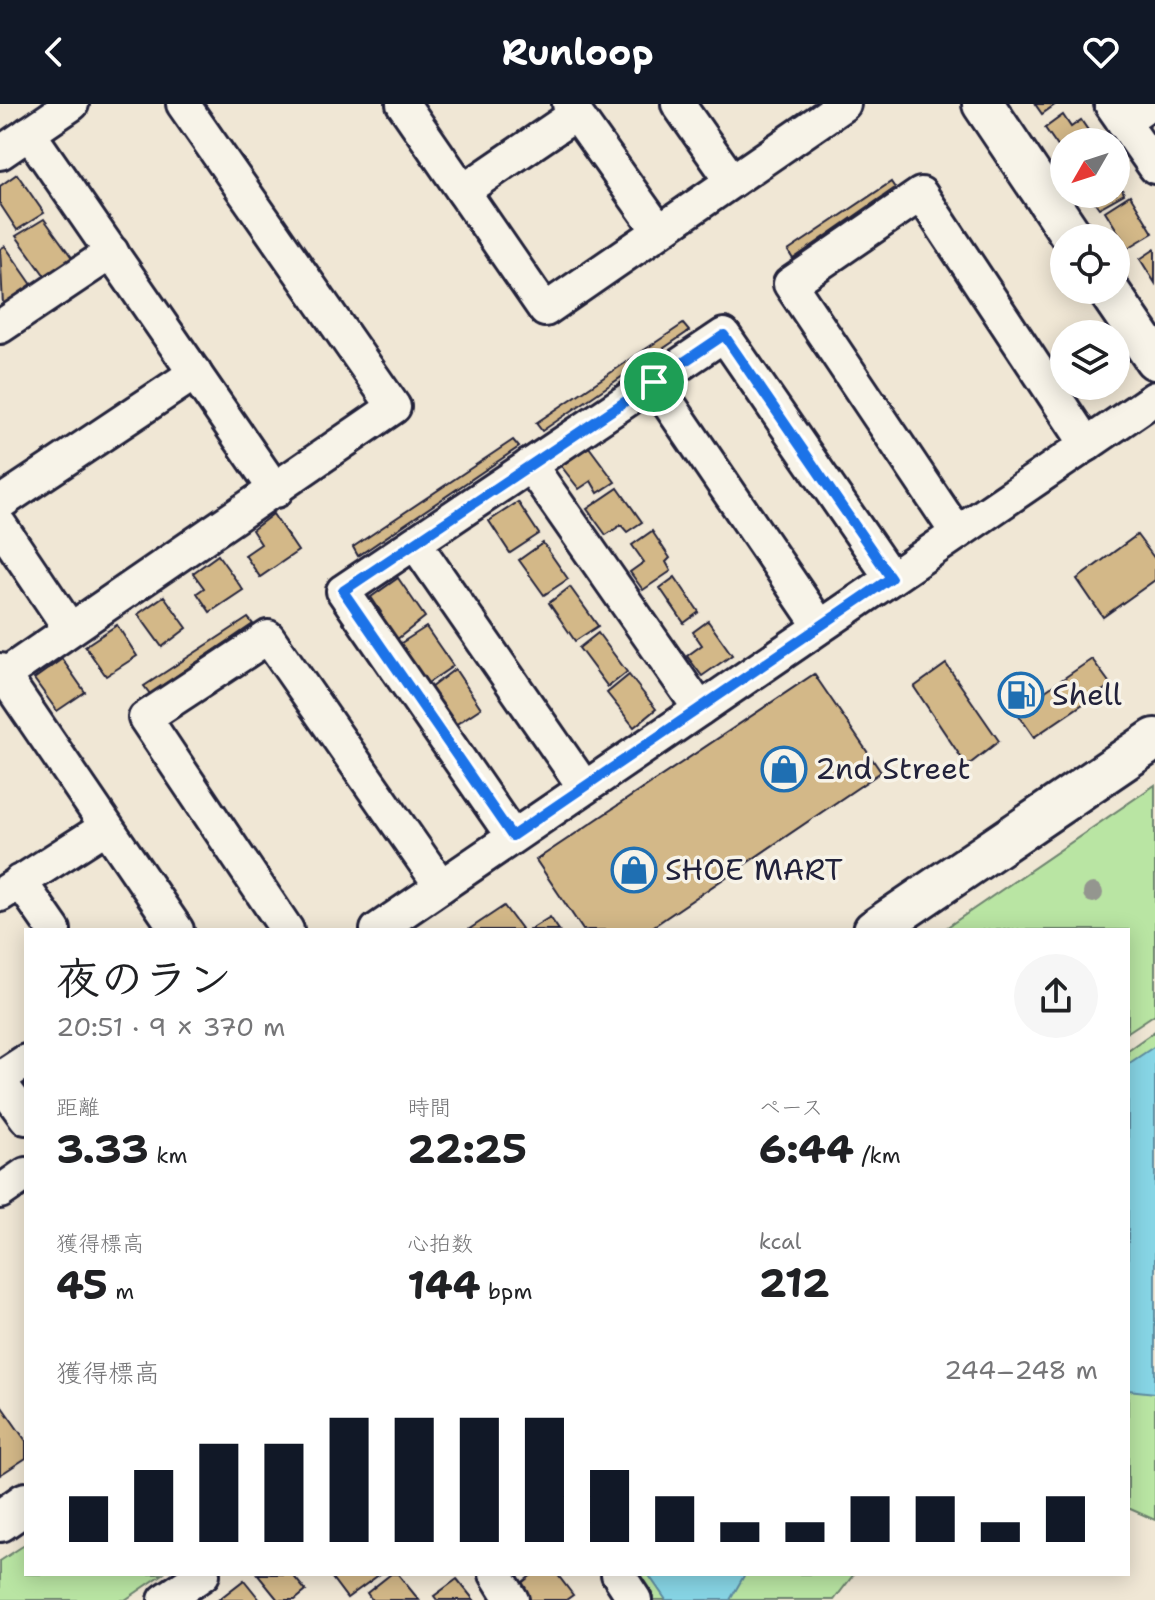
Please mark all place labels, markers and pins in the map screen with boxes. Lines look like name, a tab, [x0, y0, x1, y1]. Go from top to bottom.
pin	[620, 348, 688, 416]
fuel station icon: Shell	[997, 671, 1045, 719]
place label: Shell	[1052, 674, 1122, 715]
shop icon: 2nd Street	[760, 745, 808, 793]
place label: 2nd Street	[815, 748, 971, 789]
shop icon: SHOE MART	[610, 846, 658, 894]
place label: SHOE MART	[665, 849, 843, 890]

